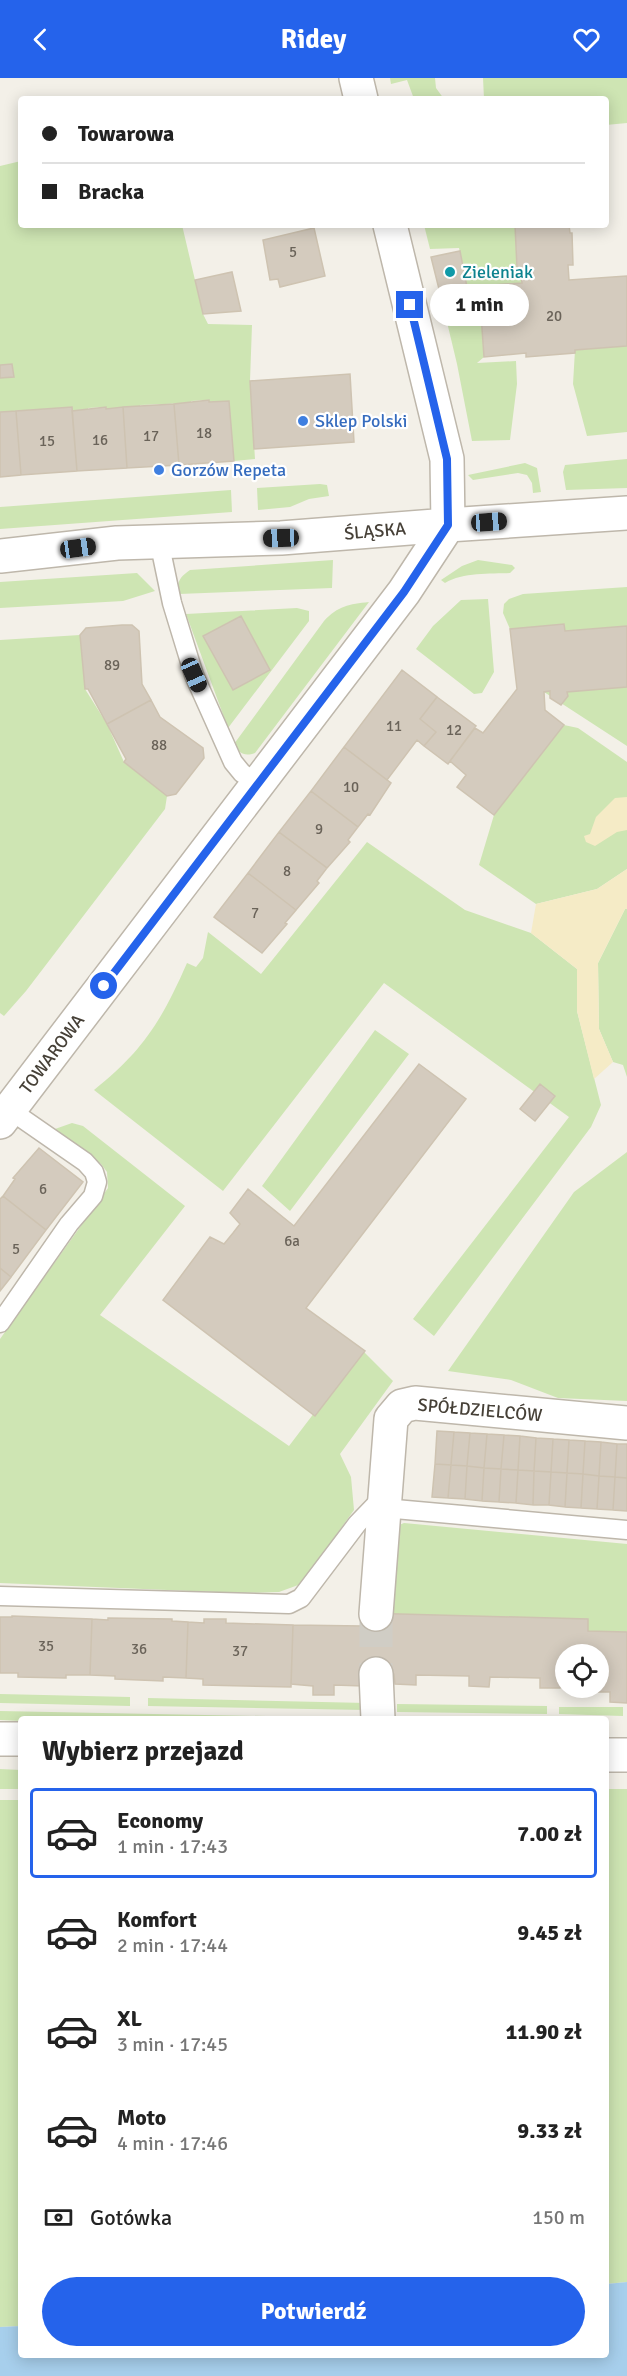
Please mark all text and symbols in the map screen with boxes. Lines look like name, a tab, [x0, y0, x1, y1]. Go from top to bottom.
icon: back	[24, 23, 57, 56]
text: Ridey	[281, 23, 346, 56]
icon: heart	[570, 23, 603, 56]
text: Towarowa	[78, 120, 174, 147]
text: Bracka	[78, 178, 144, 205]
house number: 5	[289, 243, 297, 261]
place label: Zieleniak	[462, 261, 533, 283]
marker: Zieleniak	[443, 265, 457, 279]
callout: 1 min	[431, 284, 530, 326]
route end	[396, 291, 423, 318]
text: 1 min	[455, 292, 504, 317]
house number: 20	[546, 307, 562, 325]
place label: Sklep Polski	[315, 410, 407, 432]
marker: Sklep Polski	[296, 414, 310, 428]
house number: 18	[196, 424, 212, 442]
house number: 17	[143, 427, 159, 445]
house number: 16	[92, 431, 108, 449]
house number: 15	[39, 432, 55, 450]
place label: Gorzów Repeta	[171, 459, 286, 481]
marker: Gorzów Repeta	[152, 463, 166, 477]
car	[470, 512, 508, 532]
street label: ŚLĄSKA	[343, 517, 407, 545]
car	[263, 528, 299, 548]
car	[59, 537, 97, 559]
car	[178, 655, 210, 695]
house number: 89	[104, 656, 120, 674]
house number: 11	[386, 717, 402, 735]
house number: 12	[446, 721, 462, 739]
house number: 88	[151, 736, 167, 754]
house number: 10	[343, 778, 359, 796]
house number: 9	[315, 820, 323, 838]
house number: 8	[283, 862, 291, 880]
house number: 7	[251, 904, 259, 922]
route start	[90, 972, 117, 999]
street label: TOWAROWA	[15, 1010, 89, 1098]
house number: 6	[39, 1180, 47, 1198]
house number: 6a	[284, 1232, 300, 1250]
house number: 5	[12, 1240, 20, 1258]
street label: SPÓŁDZIELCÓW	[417, 1394, 543, 1426]
house number: 35	[38, 1637, 54, 1655]
house number: 36	[131, 1640, 147, 1658]
house number: 37	[232, 1642, 248, 1660]
map controls	[555, 1644, 609, 1698]
button: locate	[555, 1644, 609, 1698]
text: Wybierz przejazd	[42, 1735, 244, 1768]
icon: car	[45, 1806, 99, 1860]
text: Economy	[117, 1807, 203, 1834]
text: 7.00 zł	[517, 1820, 582, 1847]
text: 1 min · 17:43	[117, 1834, 228, 1859]
icon: car	[45, 1905, 99, 1959]
text: Komfort	[117, 1906, 197, 1933]
text: 9.45 zł	[517, 1919, 582, 1946]
text: 2 min · 17:44	[117, 1933, 228, 1958]
icon: car	[45, 2004, 99, 2058]
text: XL	[117, 2005, 142, 2032]
text: 11.90 zł	[505, 2018, 582, 2045]
text: 3 min · 17:45	[117, 2032, 228, 2057]
icon: car	[45, 2103, 99, 2157]
text: Moto	[117, 2104, 166, 2131]
text: 9.33 zł	[517, 2117, 582, 2144]
text: 4 min · 17:46	[117, 2131, 228, 2156]
icon: cash	[42, 2201, 75, 2234]
text: Gotówka	[90, 2204, 172, 2231]
text: 150 m	[532, 2205, 585, 2230]
button: Potwierdź	[42, 2277, 585, 2346]

